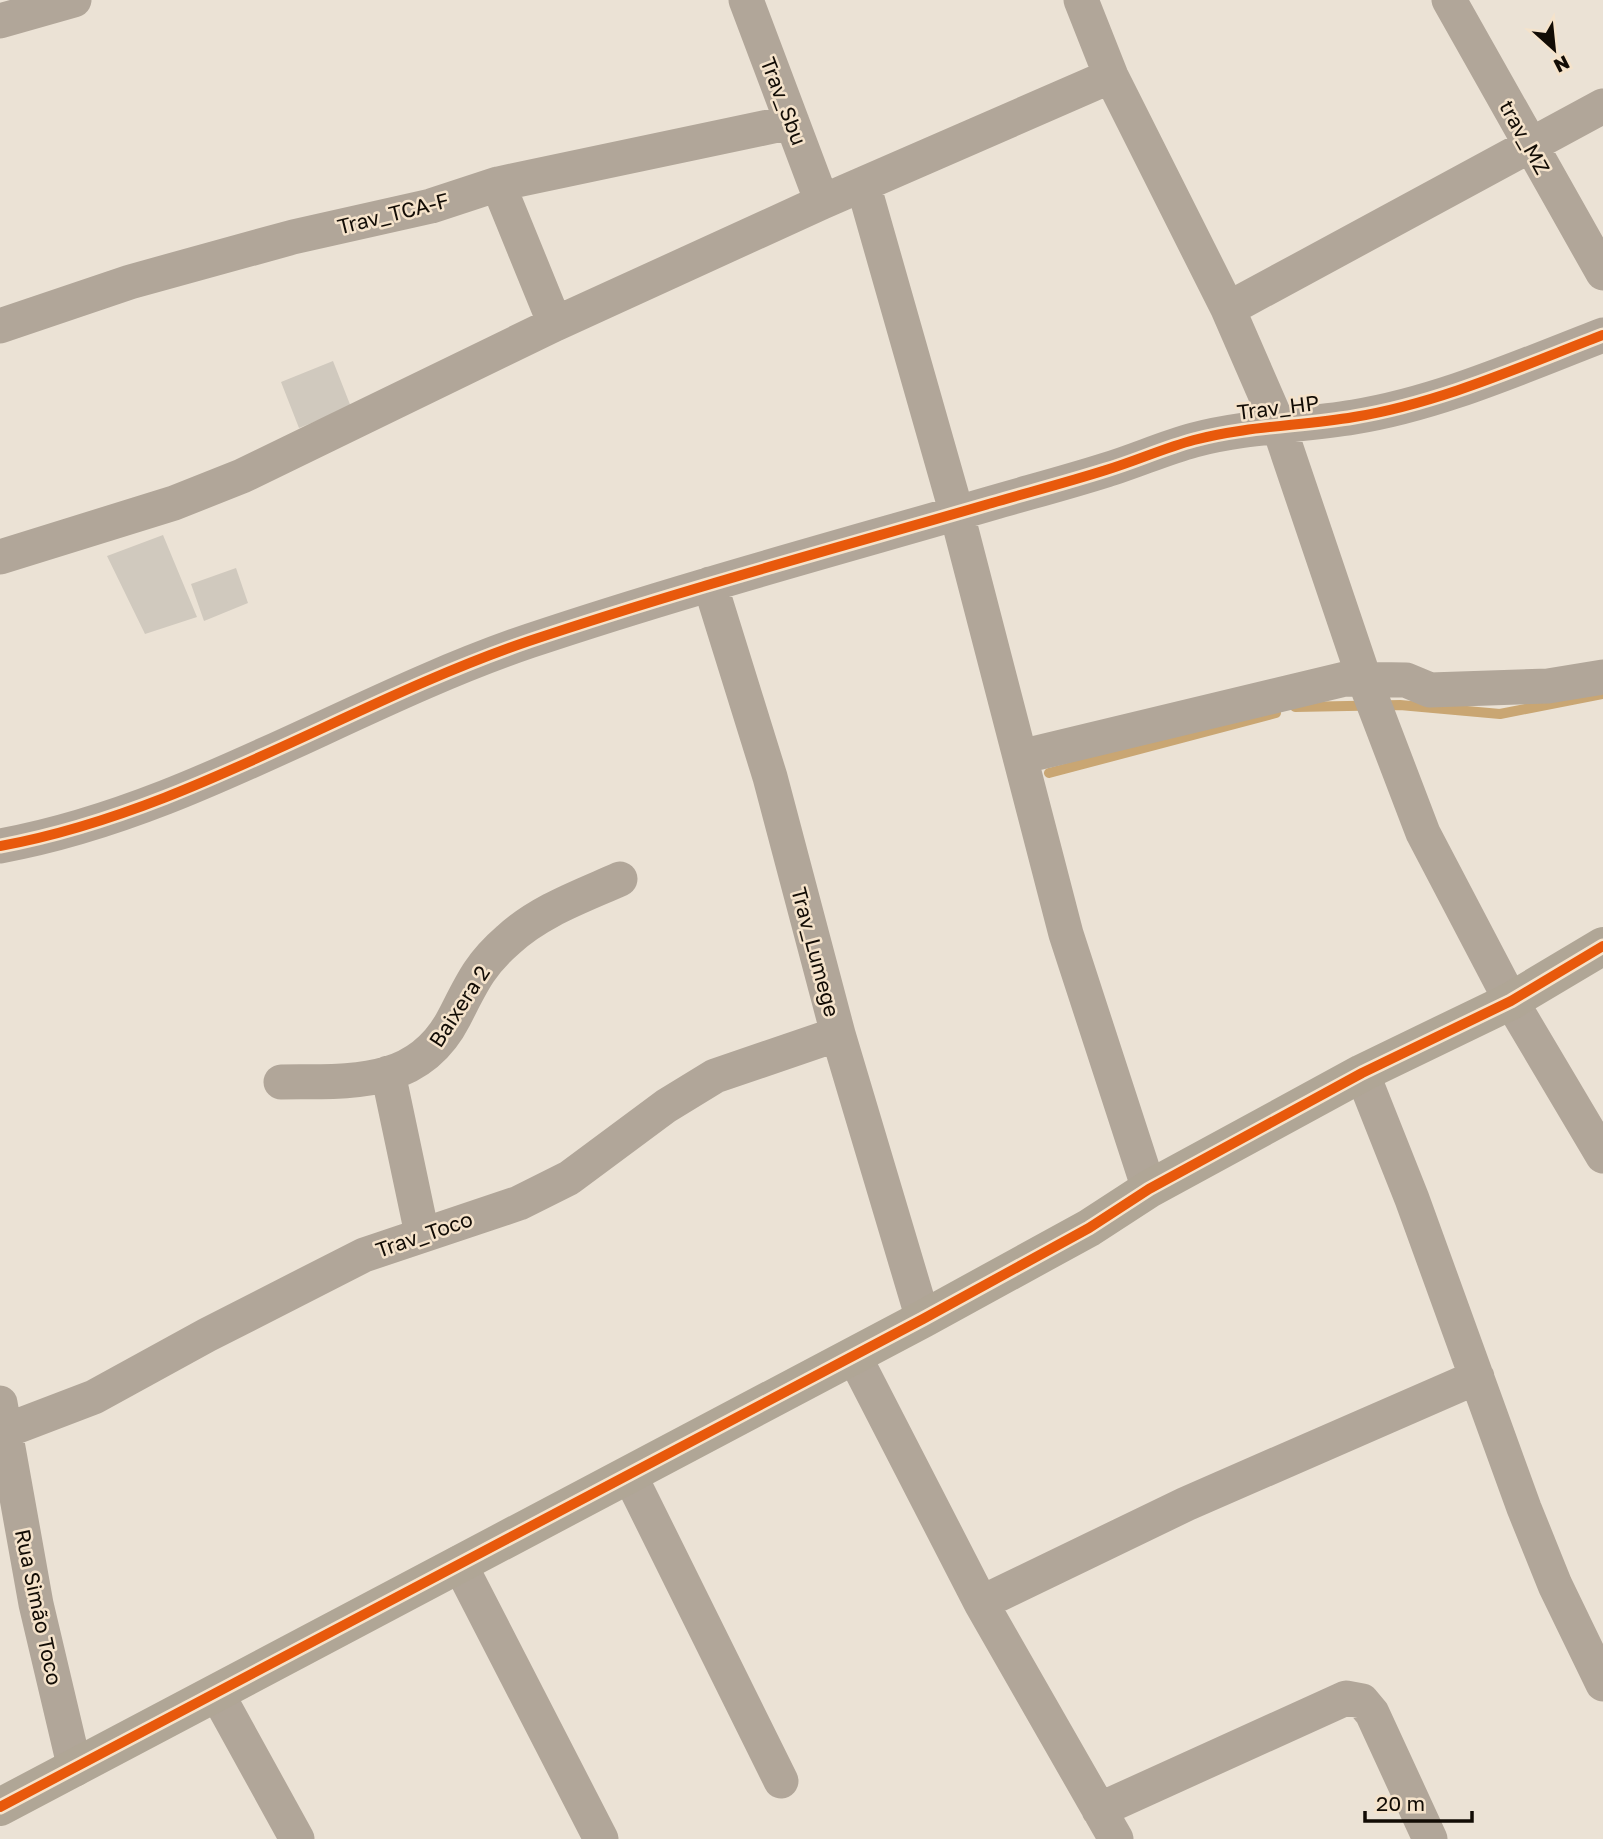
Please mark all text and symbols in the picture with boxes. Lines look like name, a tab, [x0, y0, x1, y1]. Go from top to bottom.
north arrow	[1519, 14, 1589, 84]
text: N	[1550, 51, 1574, 78]
street label: Trav_Sbu	[755, 53, 813, 149]
street label: trav_MZ	[1494, 95, 1556, 179]
street label: Trav_TCA-F	[335, 187, 451, 239]
street label: Trav_HP	[1235, 389, 1321, 425]
street label: Trav_Lumege	[786, 884, 846, 1020]
street label: Baixera 2	[423, 960, 495, 1052]
street label: Trav_Toco	[372, 1205, 476, 1263]
street label: Rua Simão Toco	[10, 1527, 68, 1687]
scale bar	[1365, 1780, 1472, 1824]
text: 20 m	[1376, 1790, 1425, 1816]

